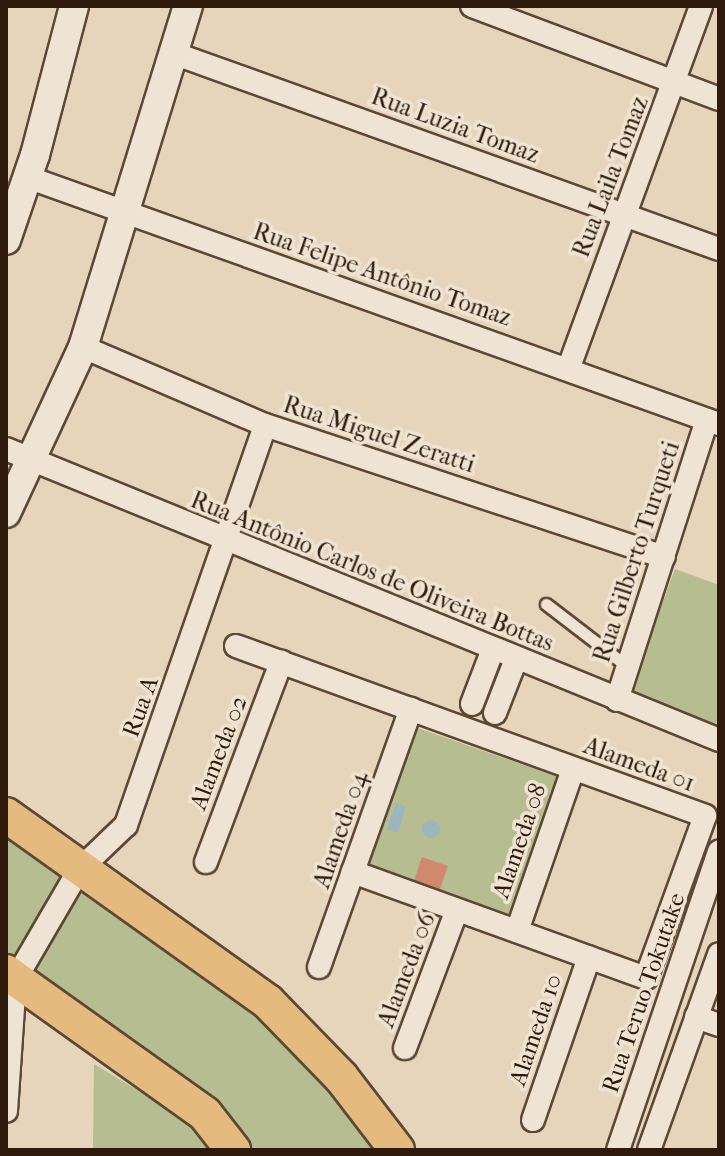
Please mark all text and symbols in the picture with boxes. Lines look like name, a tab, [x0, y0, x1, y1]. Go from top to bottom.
street label: Rua Luzia Tomaz	[367, 82, 543, 170]
street label: Rua Laila Tomaz	[567, 92, 655, 262]
street label: Rua Felipe Antônio Tomaz	[249, 217, 515, 333]
street label: Rua Miguel Zeratti	[280, 390, 478, 480]
street label: Rua Gilberto Turqueti	[588, 438, 686, 666]
street label: Rua Antônio Carlos de Oliveira Bottas	[186, 486, 558, 658]
street label: Rua A	[117, 673, 165, 741]
street label: Alameda 02	[184, 692, 254, 814]
street label: Alameda 01	[580, 732, 698, 798]
street label: Alameda 04	[308, 768, 374, 892]
street label: Alameda 08	[487, 780, 553, 902]
street label: Rua Teruo Tokutake	[596, 889, 692, 1097]
street label: Alameda 06	[372, 909, 442, 1031]
street label: Alameda 10	[504, 970, 568, 1090]

